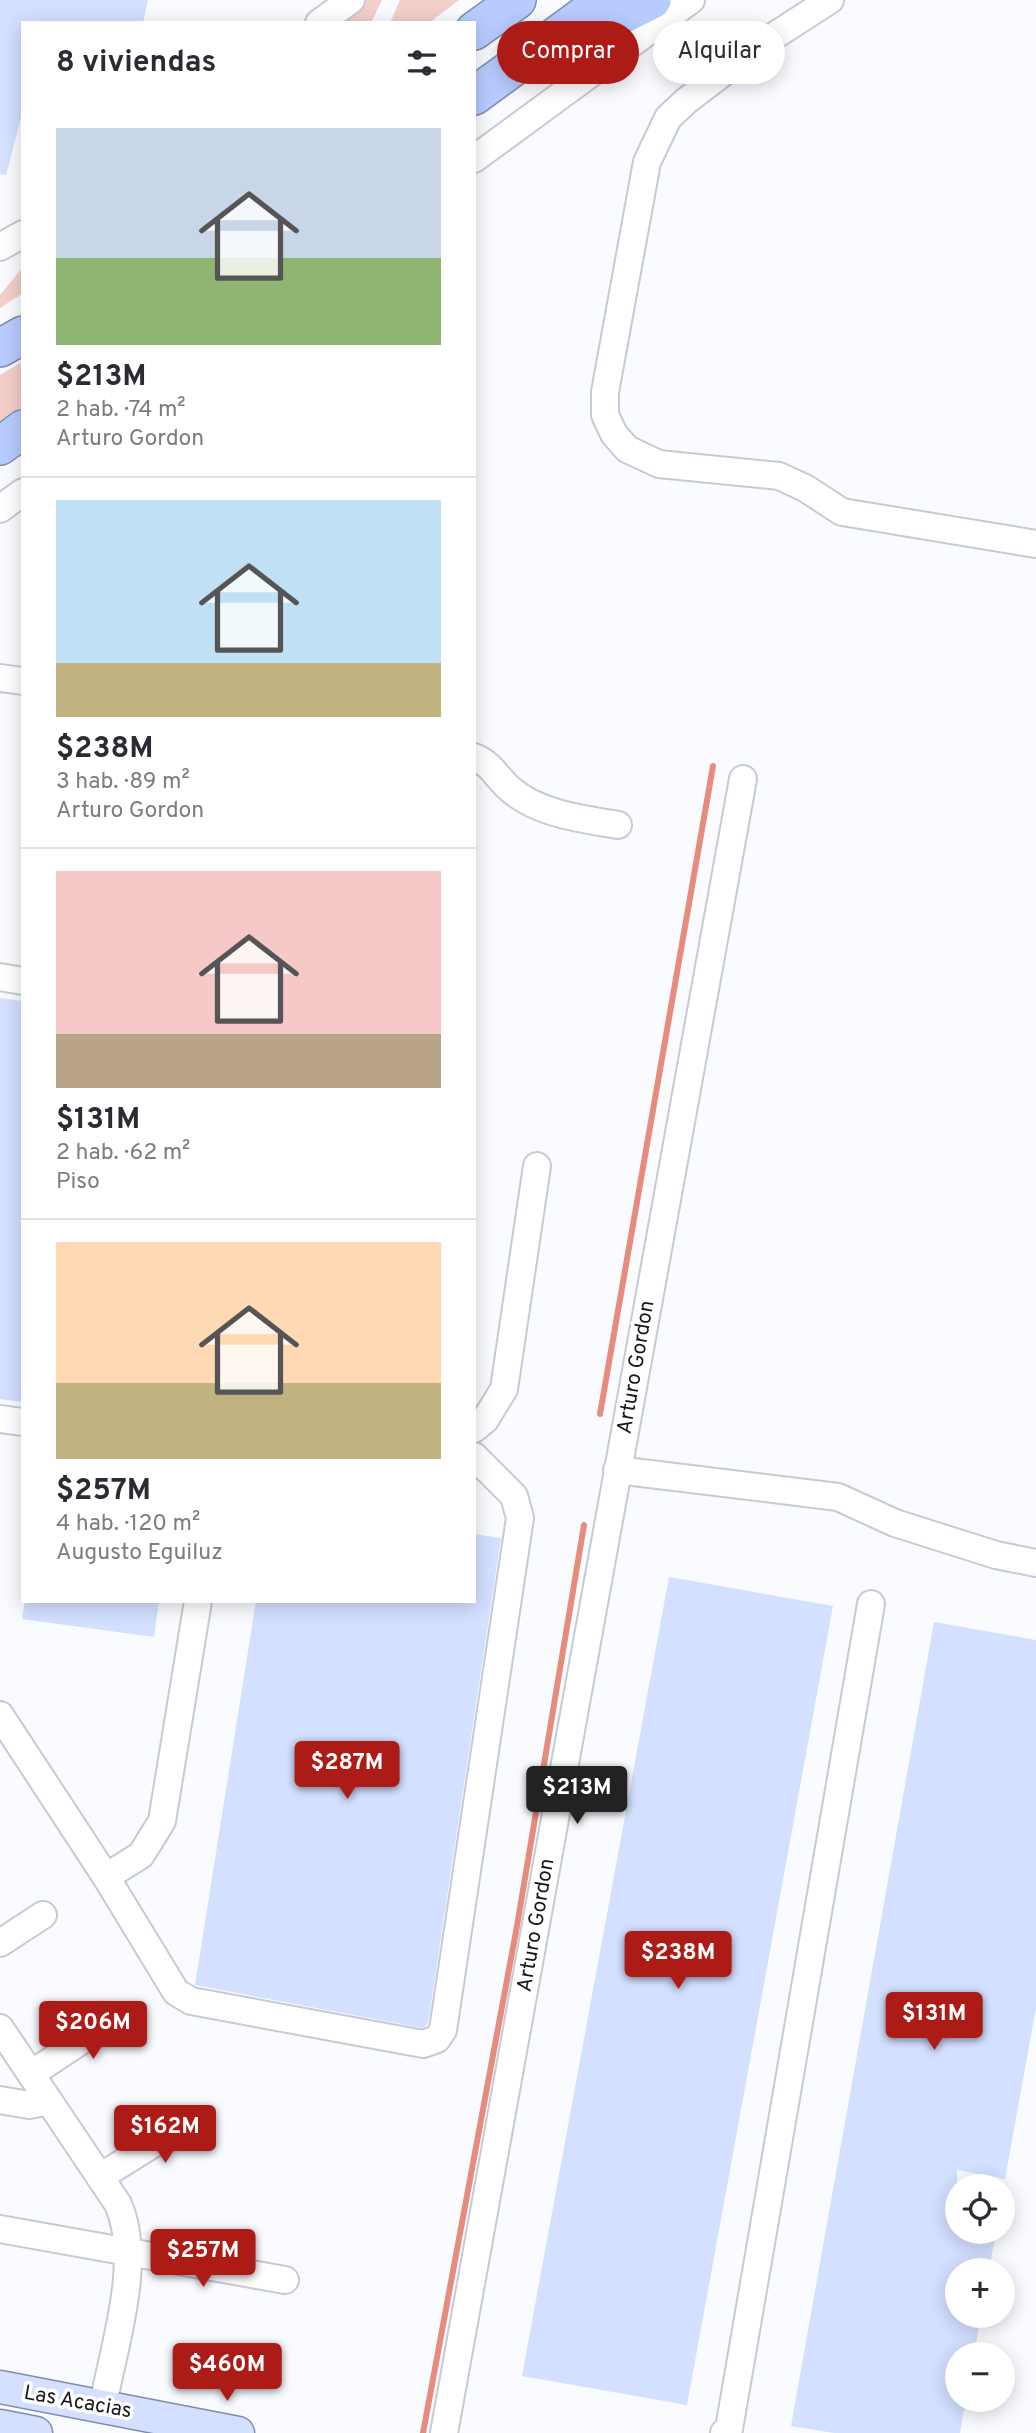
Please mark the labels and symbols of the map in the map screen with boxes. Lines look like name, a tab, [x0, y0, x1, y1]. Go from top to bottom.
street label: Arturo Gordon	[611, 1298, 662, 1436]
pin: $287M	[298, 1742, 396, 1801]
pin: $213M	[528, 1766, 626, 1826]
street label: Arturo Gordon	[511, 1856, 562, 1994]
pin: $238M	[629, 1932, 727, 1991]
pin: $131M	[885, 1993, 983, 2052]
pin: $206M	[44, 2002, 142, 2061]
pin: $162M	[116, 2106, 214, 2165]
pin: $257M	[154, 2230, 252, 2289]
pin: $460M	[178, 2344, 276, 2403]
street label: Las Acacias	[22, 2380, 134, 2425]

